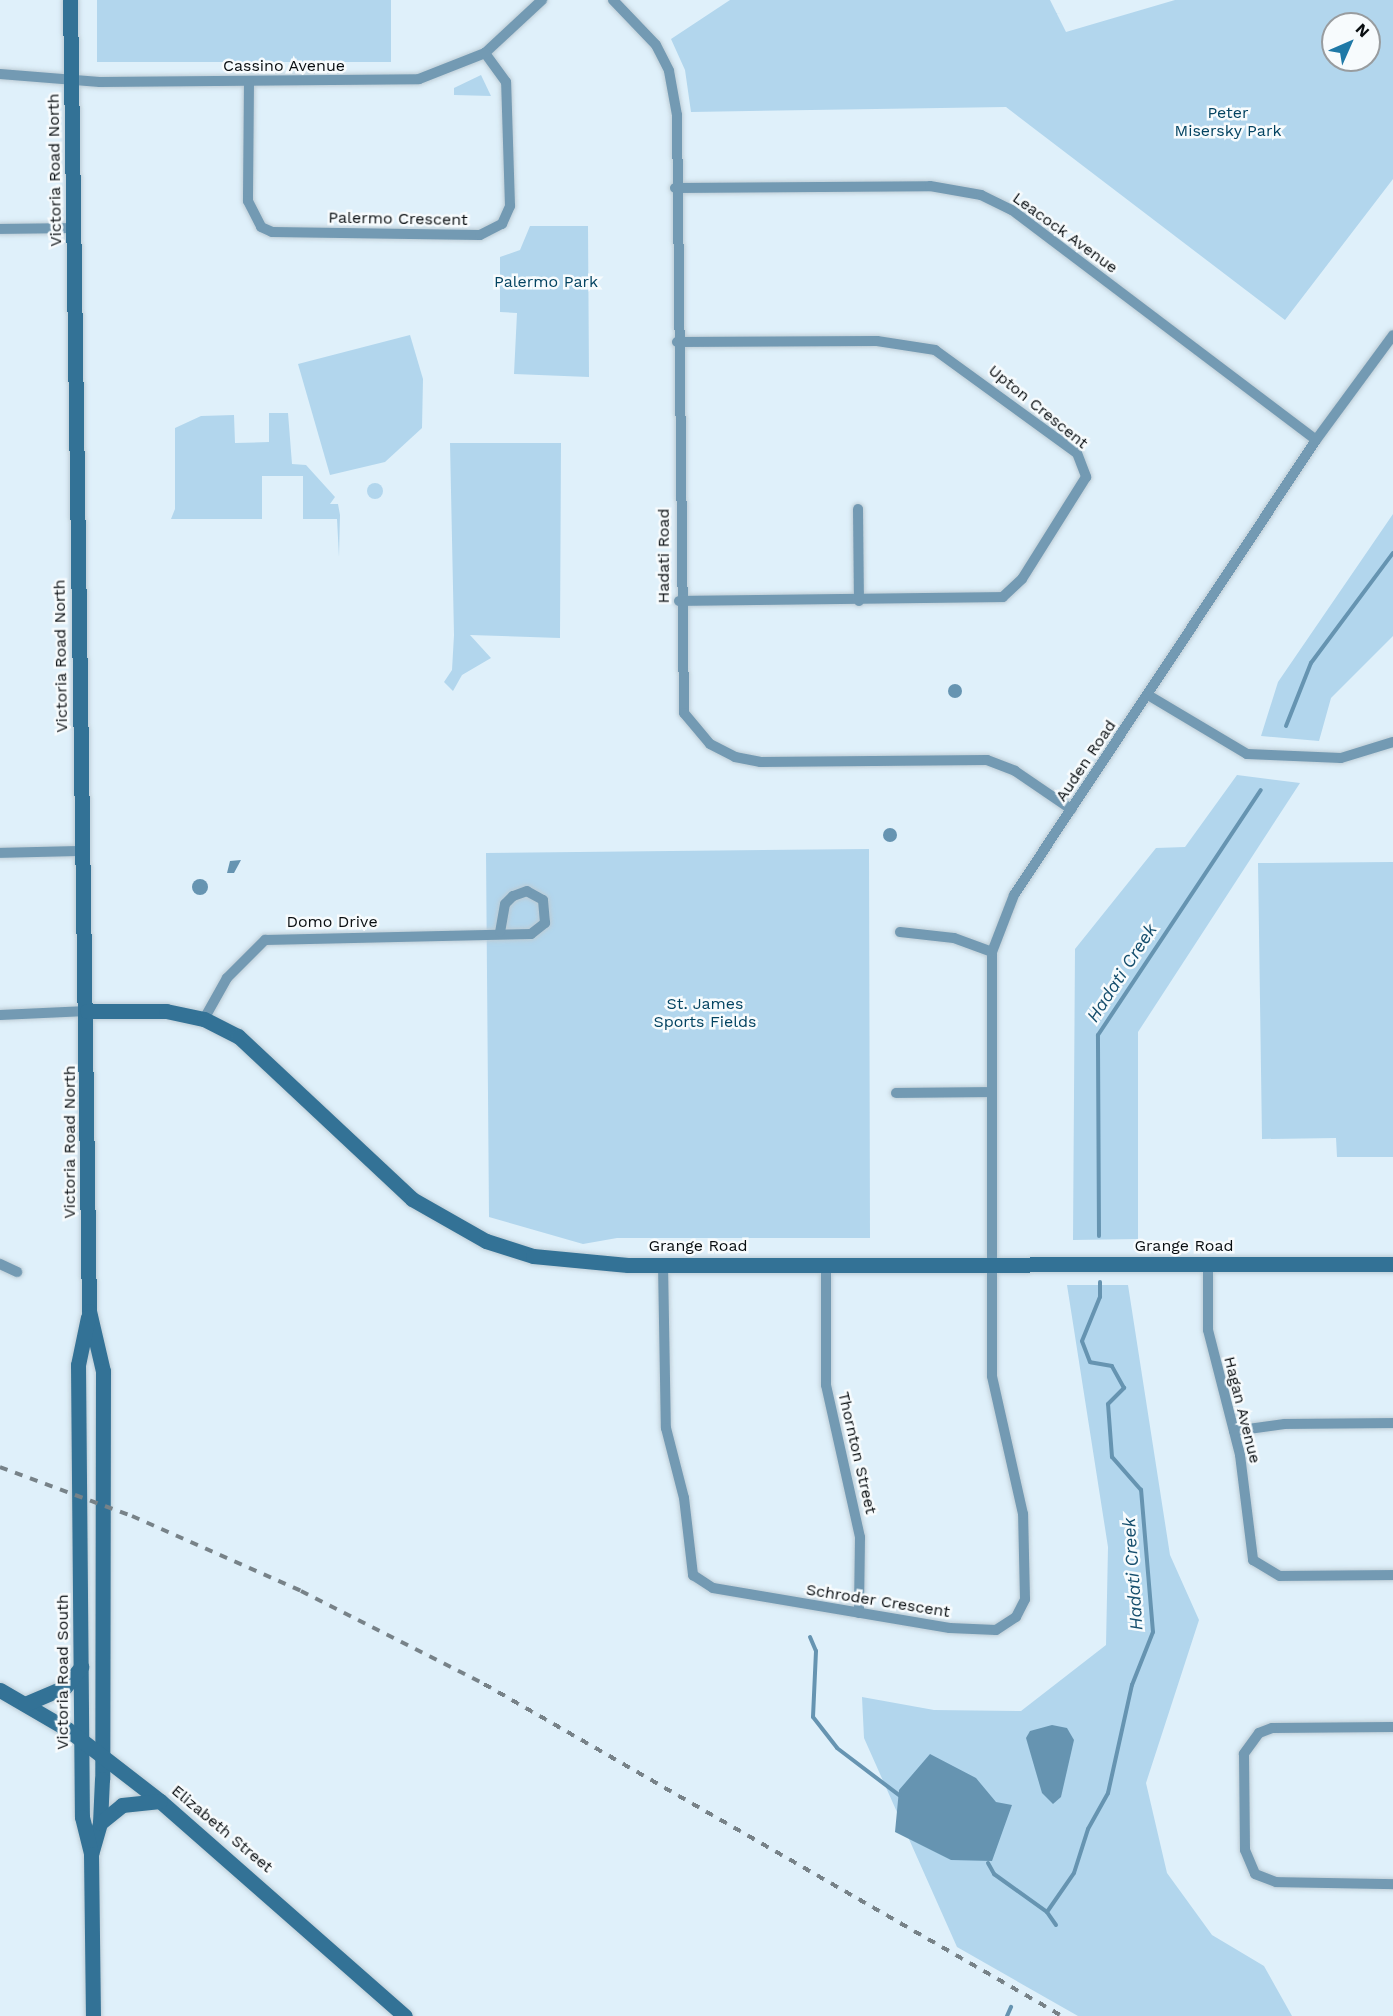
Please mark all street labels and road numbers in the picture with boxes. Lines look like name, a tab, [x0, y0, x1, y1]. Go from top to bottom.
street label: Cassino Avenue	[223, 56, 345, 76]
street label: Victoria Road North	[44, 93, 66, 247]
street label: Leacock Avenue	[1008, 188, 1122, 278]
street label: Palermo Crescent	[328, 208, 468, 230]
street label: Upton Crescent	[984, 361, 1092, 453]
street label: Hadati Road	[654, 509, 674, 603]
street label: Victoria Road North	[50, 579, 72, 733]
street label: Auden Road	[1052, 717, 1120, 805]
street label: Domo Drive	[286, 912, 378, 932]
street label: Victoria Road North	[60, 1065, 80, 1219]
street label: Grange Road	[648, 1236, 748, 1256]
street label: Grange Road	[1134, 1236, 1234, 1256]
street label: Hagan Avenue	[1219, 1354, 1265, 1466]
street label: Thornton Street	[834, 1390, 880, 1516]
street label: Schroder Crescent	[804, 1580, 952, 1622]
street label: Victoria Road South	[53, 1594, 73, 1750]
street label: Elizabeth Street	[167, 1781, 277, 1877]

